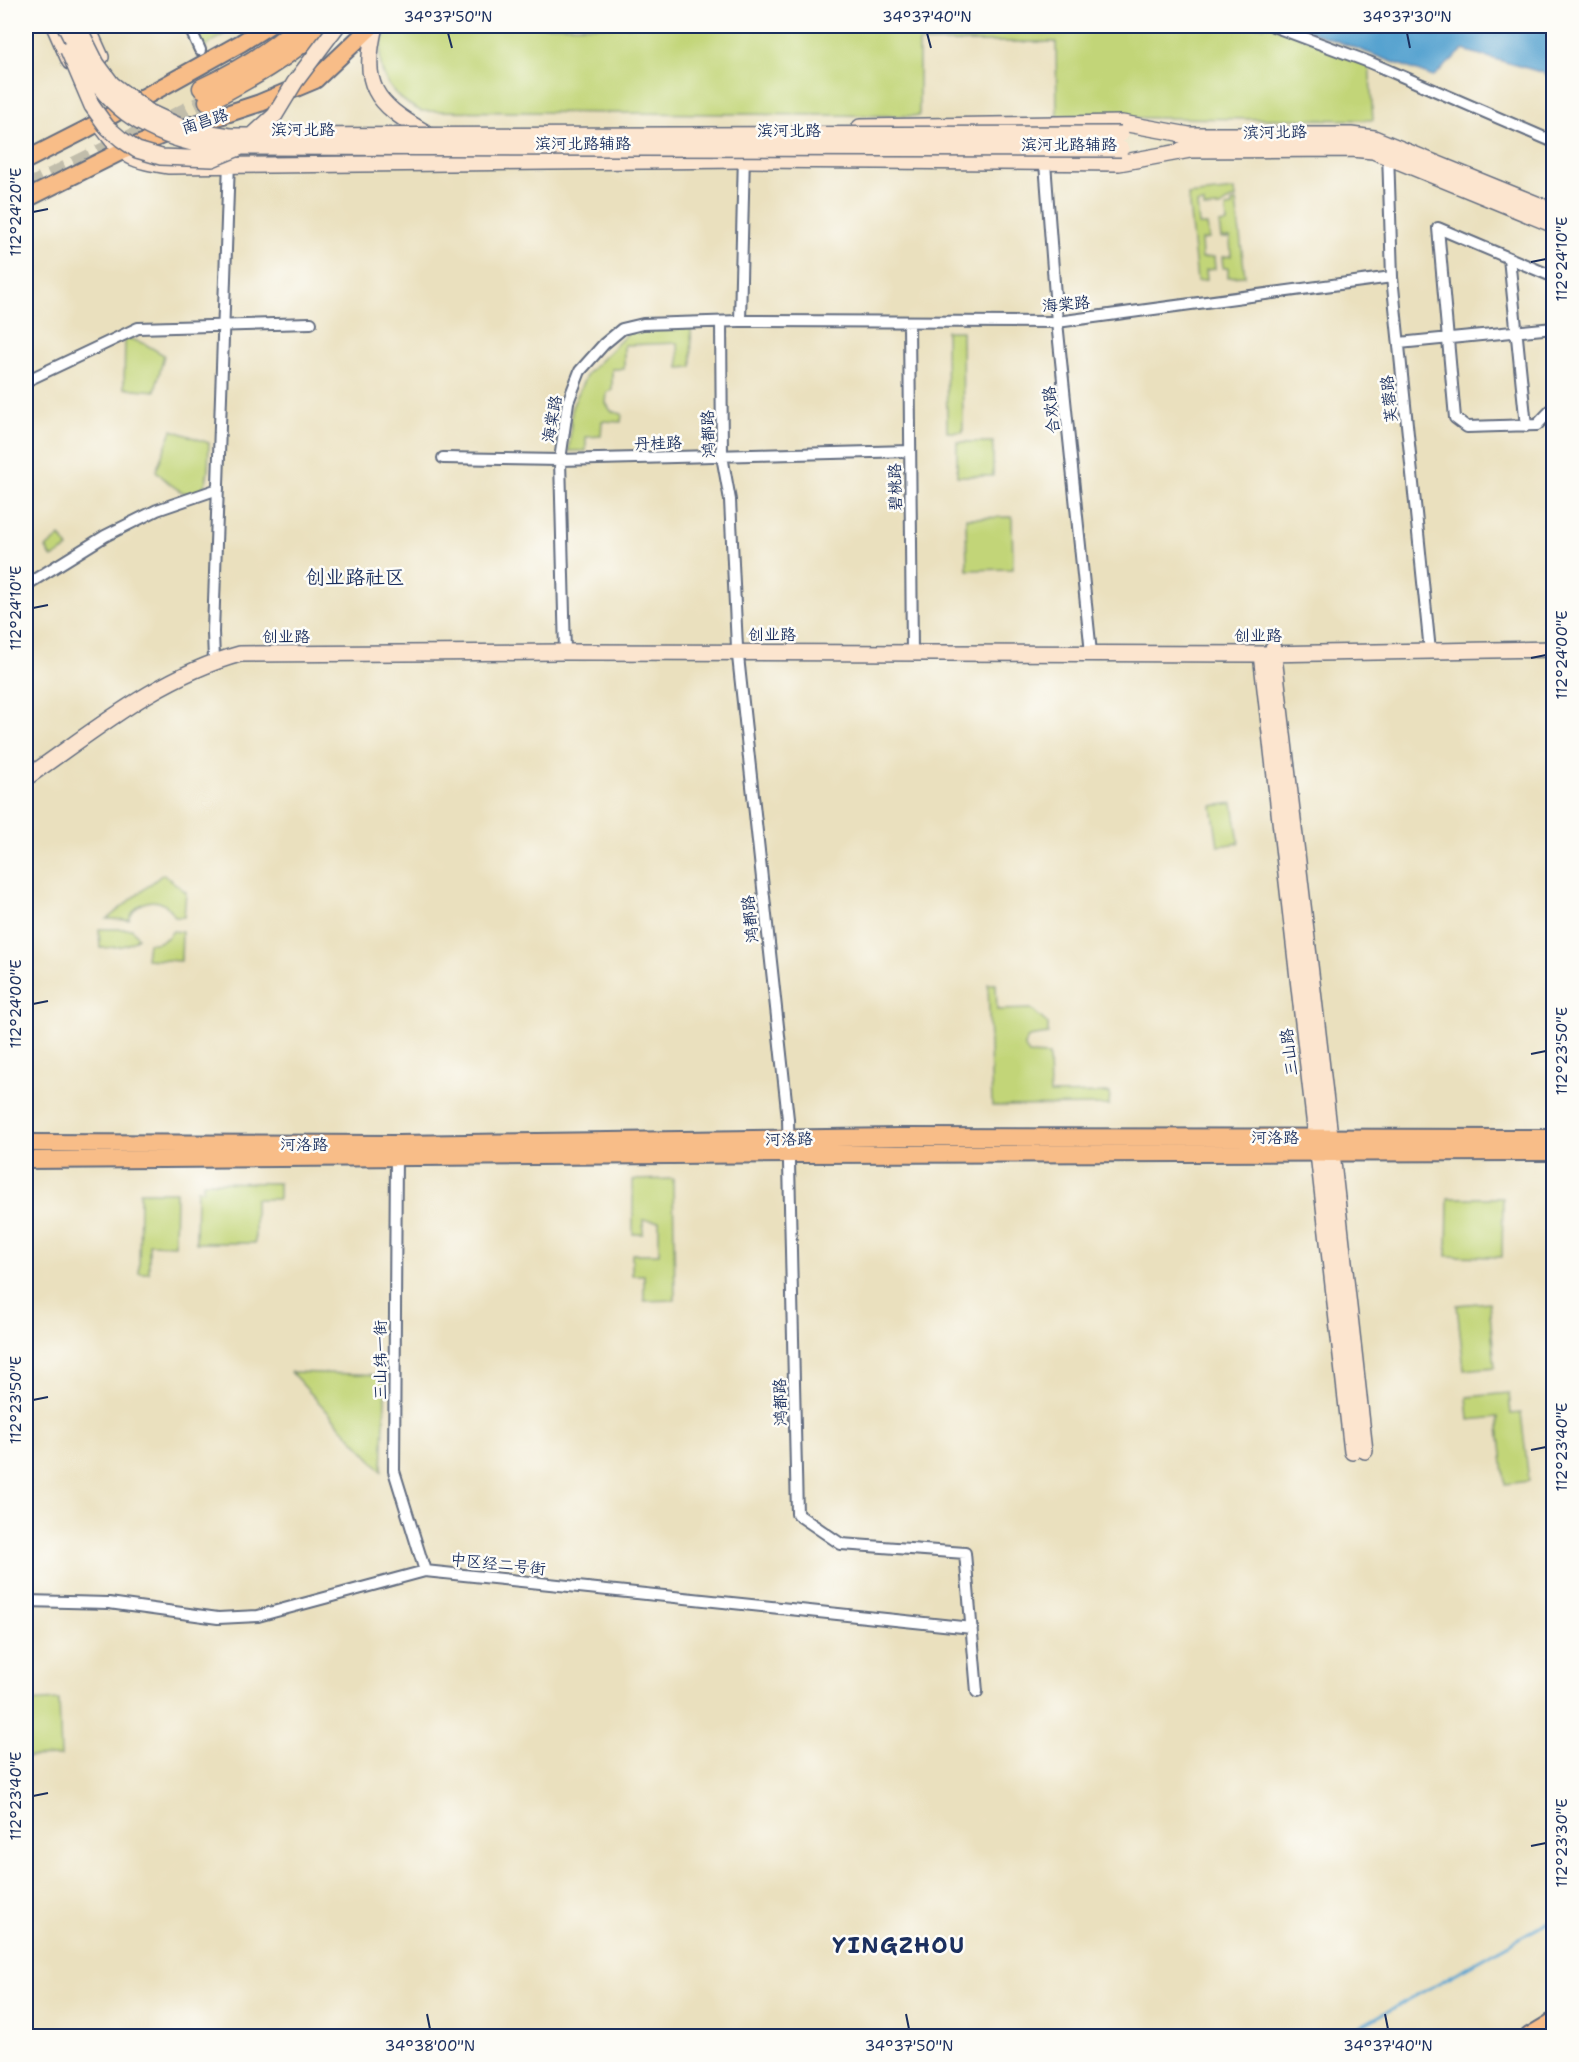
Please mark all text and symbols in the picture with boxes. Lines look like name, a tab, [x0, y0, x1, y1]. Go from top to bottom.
text: 34°37'50"N	[404, 7, 492, 27]
text: 34°37'40"N	[882, 7, 972, 27]
text: 34°37'30"N	[1362, 7, 1452, 27]
street label: 南昌路	[179, 104, 231, 138]
street label: 滨河北路	[271, 119, 335, 140]
street label: 滨河北路	[757, 120, 821, 141]
street label: 滨河北路	[1243, 121, 1307, 143]
street label: 滨河北路辅路	[535, 133, 631, 154]
street label: 滨河北路辅路	[1021, 134, 1117, 155]
text: 112°24'20"E	[6, 168, 26, 256]
text: 112°24'10"E	[1552, 217, 1572, 302]
street label: 海棠路	[1041, 291, 1091, 317]
street label: 芙蓉路	[1376, 374, 1402, 424]
street label: 合欢路	[1038, 385, 1064, 435]
street label: 海棠路	[537, 394, 567, 444]
street label: 鸿都路	[697, 410, 719, 458]
street label: 丹桂路	[634, 432, 682, 454]
street label: 碧桃路	[884, 463, 906, 511]
district label: 创业路社区	[305, 564, 405, 590]
text: 112°24'10"E	[6, 566, 26, 651]
text: 112°24'00"E	[1552, 610, 1572, 700]
street label: 创业路	[748, 624, 796, 645]
street label: 创业路	[1234, 625, 1282, 646]
street label: 创业路	[262, 626, 310, 647]
street label: 鸿都路	[737, 894, 763, 944]
text: 112°24'00"E	[6, 959, 26, 1049]
text: 112°23'50"E	[1552, 1007, 1572, 1095]
street label: 三山路	[1276, 1027, 1302, 1077]
street label: 河洛路	[1251, 1127, 1299, 1148]
street label: 河洛路	[765, 1128, 813, 1150]
street label: 河洛路	[280, 1134, 328, 1155]
street label: 三山纬一街	[370, 1320, 391, 1400]
text: 112°23'50"E	[6, 1356, 26, 1444]
street label: 鸿都路	[769, 1378, 791, 1426]
text: 112°23'40"E	[1552, 1403, 1572, 1491]
street label: 中区经二号街	[449, 1549, 547, 1579]
text: 112°23'40"E	[6, 1752, 26, 1840]
text: 112°23'30"E	[1552, 1798, 1572, 1888]
district label: YINGZHOU	[832, 1931, 966, 1960]
text: 34°38'00"N	[385, 2036, 475, 2056]
text: 34°37'50"N	[865, 2036, 953, 2056]
text: 34°37'40"N	[1343, 2036, 1433, 2056]

